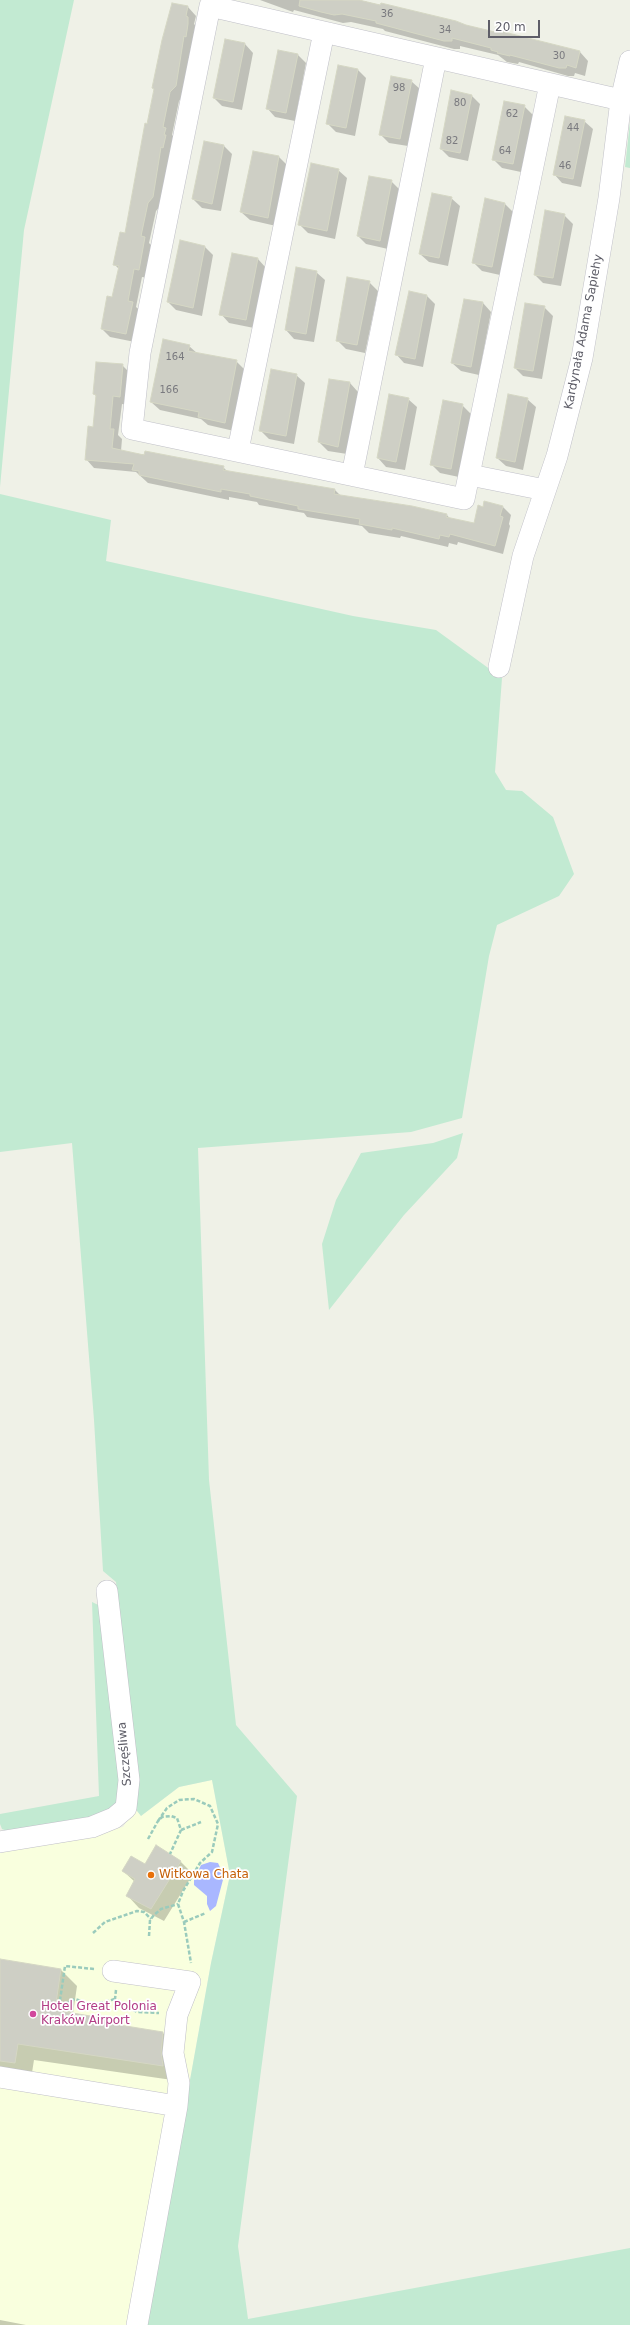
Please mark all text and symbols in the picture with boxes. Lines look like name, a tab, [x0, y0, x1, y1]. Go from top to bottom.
house number: 36	[381, 8, 393, 20]
scale bar	[490, 12, 542, 38]
text: 20 m	[495, 20, 526, 34]
house number: 34	[439, 24, 451, 36]
house number: 30	[553, 50, 565, 62]
house number: 98	[393, 82, 405, 94]
house number: 80	[454, 97, 466, 109]
house number: 62	[506, 108, 518, 120]
house number: 44	[567, 122, 579, 134]
house number: 82	[446, 135, 458, 147]
house number: 64	[499, 145, 511, 157]
house number: 46	[559, 160, 571, 172]
street label: Kardynała Adama Sapiehy	[562, 253, 606, 411]
house number: 164	[165, 351, 185, 363]
house number: 166	[159, 384, 179, 396]
street label: Szczęśliwa	[115, 1721, 135, 1787]
place label: Witkowa Chata	[159, 1868, 249, 1882]
marker: Witkowa Chata	[146, 1870, 156, 1880]
place label: Hotel Great Polonia Kraków Airport	[41, 2000, 157, 2028]
marker: Hotel Great Polonia Kraków Airport	[28, 2009, 38, 2019]

